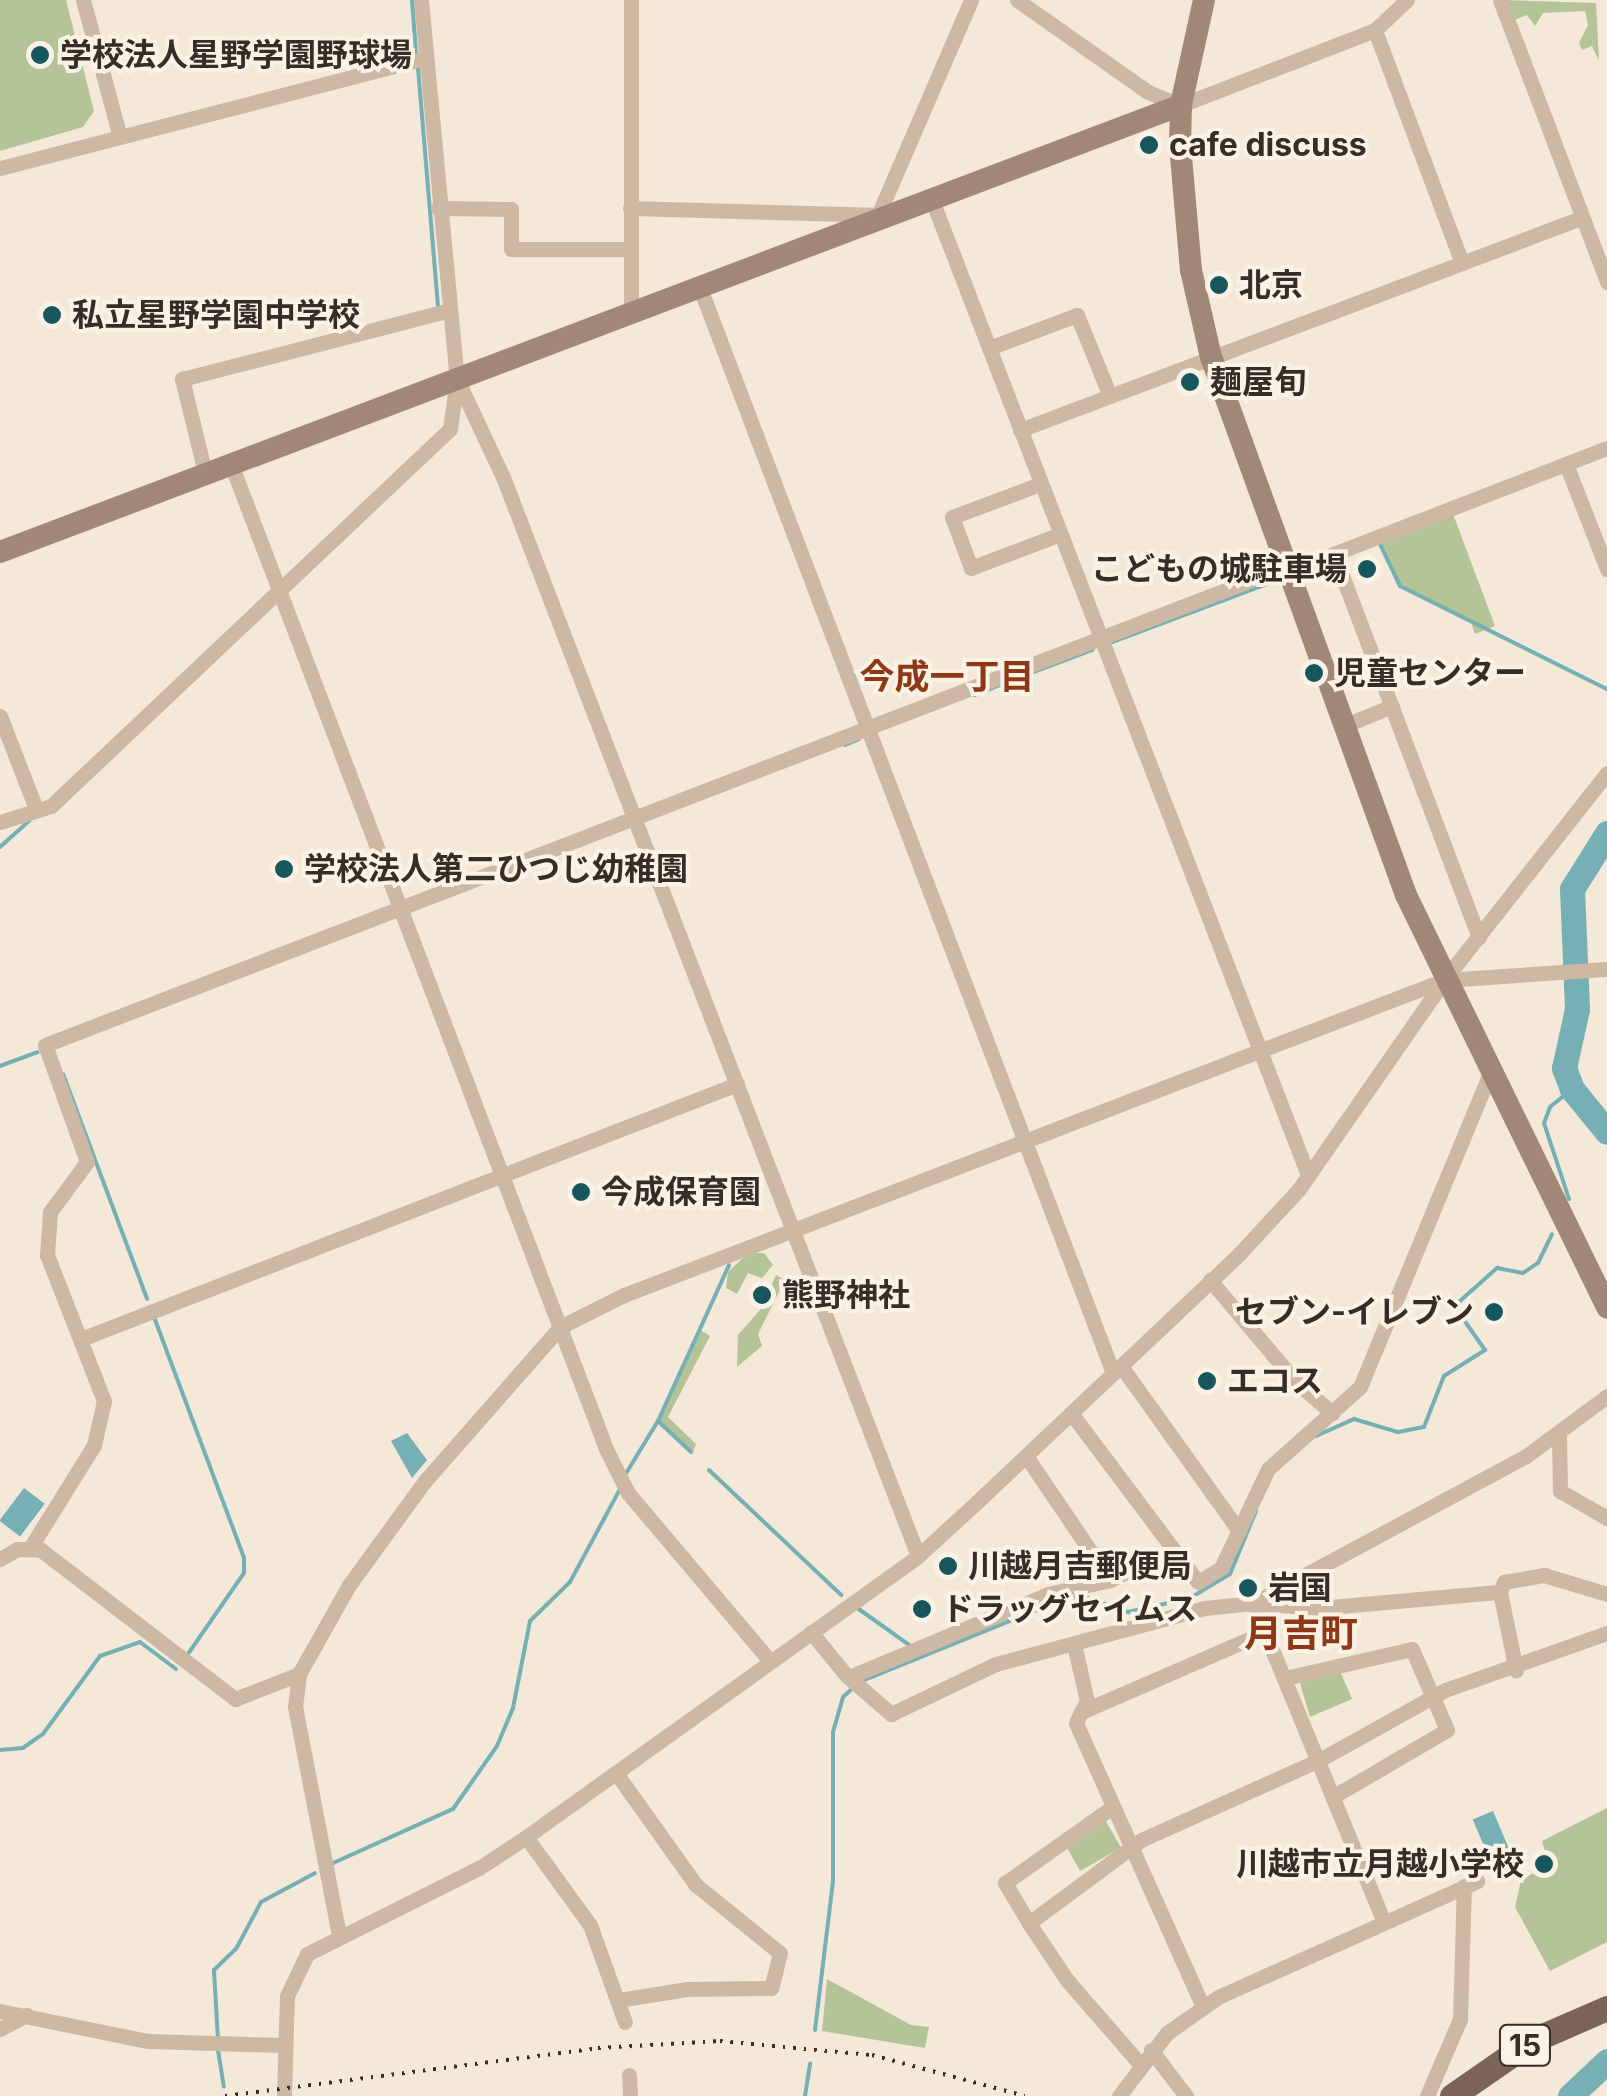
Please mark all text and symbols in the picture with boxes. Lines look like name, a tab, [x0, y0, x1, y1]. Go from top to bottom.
place label: 学校法人星野学園野球場	[60, 36, 412, 74]
marker: 学校法人星野学園野球場	[29, 44, 51, 66]
place label: cafe discuss	[1169, 126, 1367, 164]
marker: cafe discuss	[1138, 134, 1160, 156]
place label: 北京	[1239, 266, 1303, 304]
marker: 北京	[1208, 274, 1230, 296]
place label: 私立星野学園中学校	[72, 296, 360, 334]
marker: 私立星野学園中学校	[41, 304, 63, 326]
place label: 麺屋旬	[1210, 363, 1306, 401]
marker: 麺屋旬	[1179, 371, 1201, 393]
place label: こどもの城駐車場	[1091, 550, 1347, 588]
marker: こどもの城駐車場	[1356, 558, 1378, 580]
place label: 児童センター	[1334, 654, 1526, 692]
district label: 今成一丁目	[860, 655, 1034, 697]
marker: 児童センター	[1303, 662, 1325, 684]
place label: 学校法人第二ひつじ幼稚園	[304, 850, 688, 888]
marker: 学校法人第二ひつじ幼稚園	[273, 858, 295, 880]
place label: 今成保育園	[601, 1173, 761, 1211]
marker: 今成保育園	[570, 1181, 592, 1203]
place label: 熊野神社	[782, 1276, 910, 1314]
marker: 熊野神社	[751, 1284, 773, 1306]
place label: セブン-イレブン	[1235, 1293, 1474, 1331]
marker: セブン-イレブン	[1483, 1301, 1505, 1323]
place label: エコス	[1227, 1362, 1323, 1400]
marker: エコス	[1196, 1370, 1218, 1392]
place label: 川越月吉郵便局	[968, 1547, 1192, 1585]
marker: 川越月吉郵便局	[937, 1555, 959, 1577]
place label: 岩国	[1268, 1569, 1332, 1607]
marker: 岩国	[1237, 1577, 1259, 1599]
place label: ドラッグセイムス	[942, 1590, 1198, 1628]
marker: ドラッグセイムス	[911, 1598, 933, 1620]
district label: 月吉町	[1244, 1611, 1358, 1657]
place label: 川越市立月越小学校	[1236, 1845, 1524, 1883]
marker: 川越市立月越小学校	[1533, 1853, 1555, 1875]
road number: 15	[1498, 2020, 1552, 2070]

